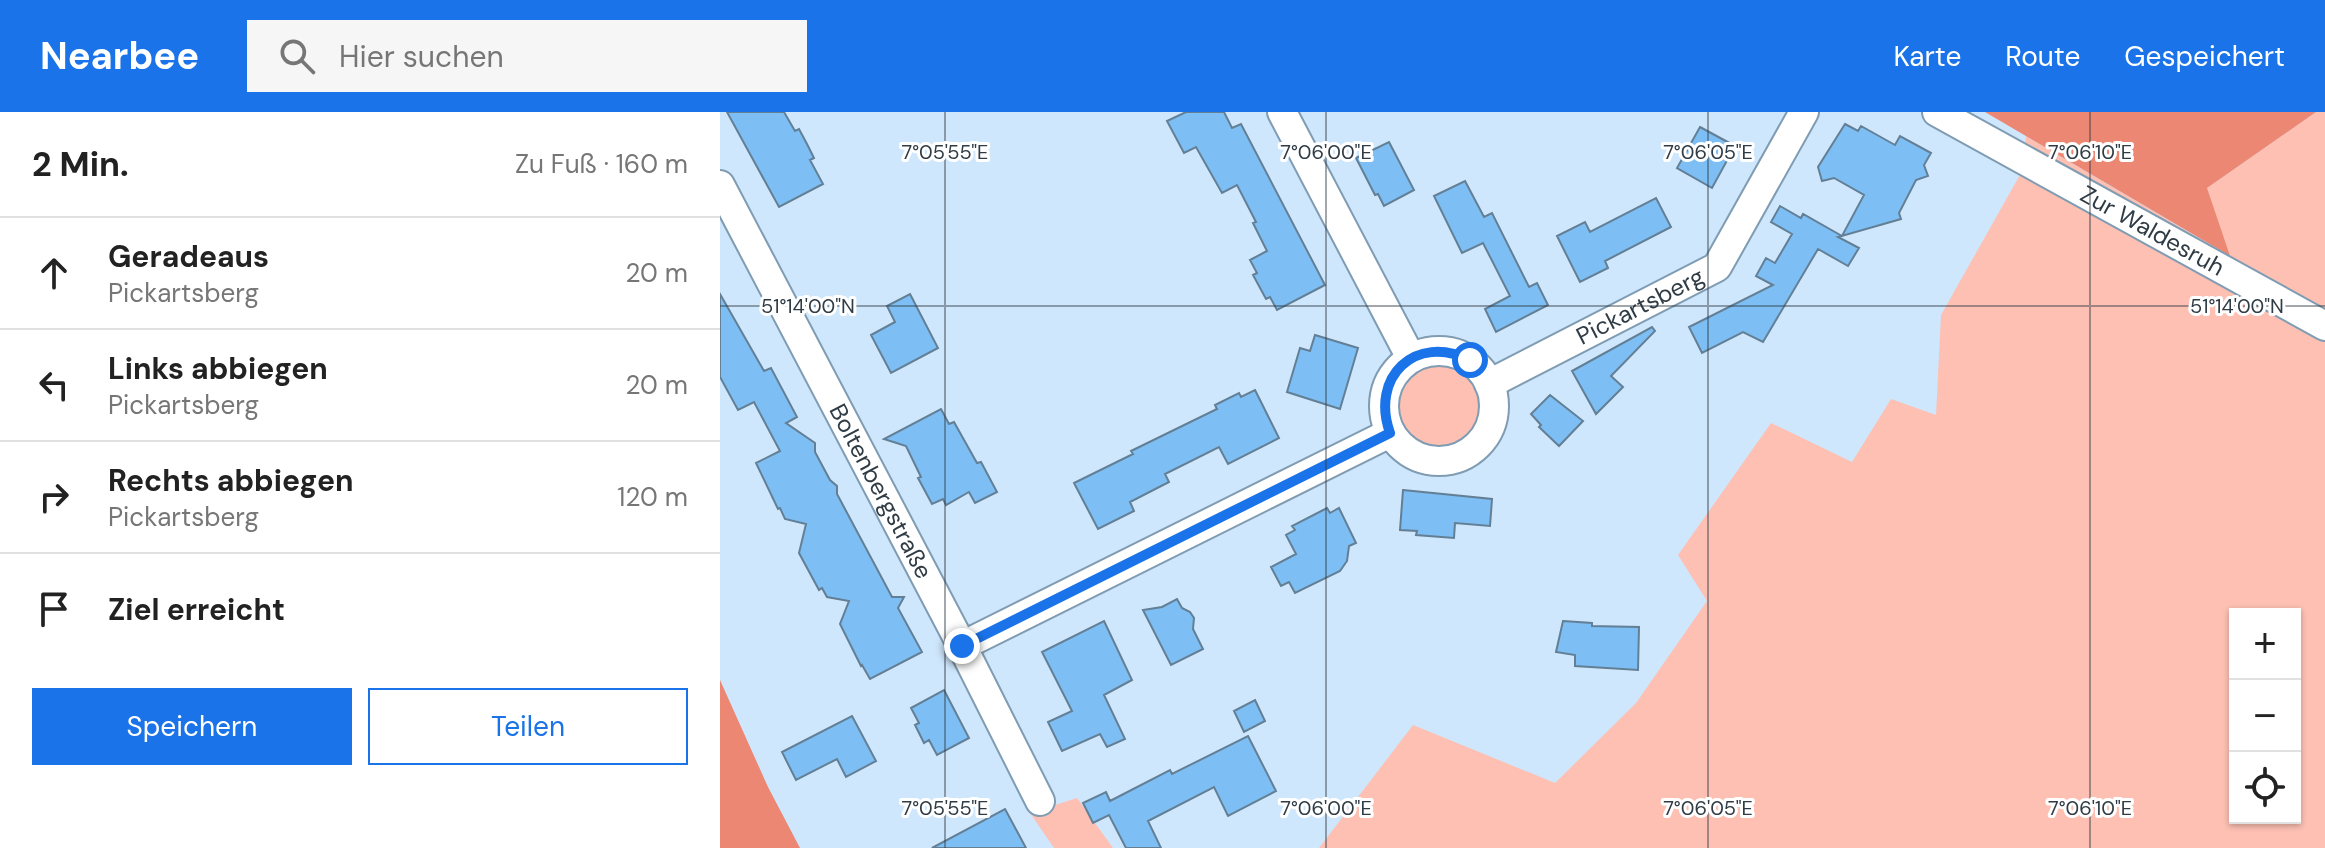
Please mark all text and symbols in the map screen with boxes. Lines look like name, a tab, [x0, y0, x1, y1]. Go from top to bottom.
search box	[247, 20, 807, 92]
text: Nearbee	[40, 31, 199, 81]
icon: search	[275, 34, 319, 78]
text: Hier suchen	[339, 37, 504, 76]
text: Karte	[1894, 38, 1961, 75]
text: Route	[2005, 38, 2080, 75]
text: Gespeichert	[2124, 38, 2285, 75]
text: 7°05'55"E	[902, 139, 988, 165]
text: 7°06'00"E	[1280, 139, 1372, 165]
text: 7°06'05"E	[1663, 139, 1753, 165]
text: 7°06'10"E	[2048, 139, 2132, 165]
text: 2 Min.	[32, 142, 129, 187]
text: Zu Fuß · 160 m	[515, 147, 688, 181]
street label: Zur Waldesruh	[2075, 178, 2230, 283]
text: Geradeaus	[108, 237, 269, 276]
icon: ahead	[32, 251, 76, 295]
text: 20 m	[625, 256, 688, 290]
street label: Pickartsberg	[1571, 260, 1709, 352]
text: Pickartsberg	[108, 276, 259, 310]
text: 51°14'00"N	[761, 293, 855, 319]
text: 51°14'00"N	[2190, 293, 2284, 319]
route start	[1452, 342, 1488, 378]
text: Links abbiegen	[108, 349, 328, 388]
icon: left	[32, 363, 76, 407]
text: 20 m	[625, 368, 688, 402]
text: Pickartsberg	[108, 388, 259, 422]
street label: Boltenbergstraße	[823, 398, 940, 584]
text: Rechts abbiegen	[108, 461, 353, 500]
icon: right	[32, 475, 76, 519]
text: 120 m	[617, 480, 688, 514]
text: Pickartsberg	[108, 500, 259, 534]
icon: arrive	[32, 587, 76, 631]
text: Ziel erreicht	[108, 590, 285, 629]
map controls	[2229, 608, 2301, 824]
button: +	[2229, 608, 2301, 680]
route end	[944, 628, 980, 664]
button: −	[2229, 680, 2301, 752]
button: Speichern	[32, 688, 352, 765]
button: Teilen	[368, 688, 688, 765]
button: locate	[2229, 752, 2301, 824]
text: 7°05'55"E	[902, 795, 988, 821]
text: 7°06'00"E	[1280, 795, 1372, 821]
text: 7°06'05"E	[1663, 795, 1753, 821]
text: 7°06'10"E	[2048, 795, 2132, 821]

